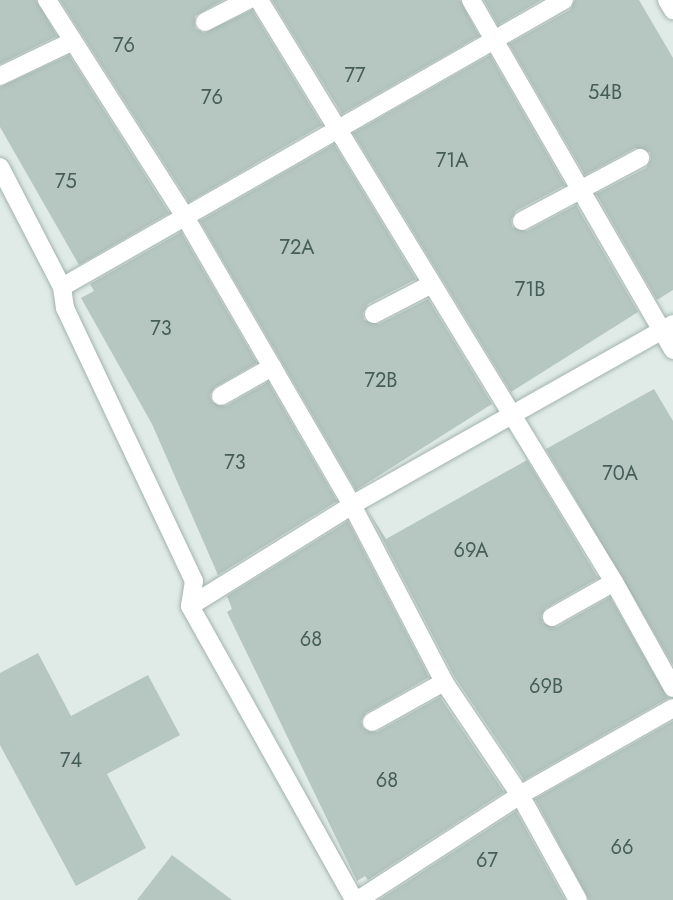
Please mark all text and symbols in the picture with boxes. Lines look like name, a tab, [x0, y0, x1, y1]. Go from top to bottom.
house number: 76	[113, 33, 135, 57]
house number: 77	[345, 63, 365, 87]
house number: 54B	[588, 80, 622, 104]
house number: 76	[201, 85, 223, 109]
house number: 71A	[436, 148, 468, 172]
house number: 75	[55, 169, 77, 193]
house number: 72A	[279, 235, 315, 259]
house number: 71B	[515, 277, 545, 301]
house number: 73	[150, 316, 172, 340]
house number: 72B	[364, 368, 398, 392]
house number: 73	[224, 450, 246, 474]
house number: 70A	[602, 461, 638, 485]
house number: 69A	[454, 538, 488, 562]
house number: 68	[300, 627, 322, 651]
house number: 69B	[529, 674, 563, 698]
house number: 74	[60, 748, 82, 772]
house number: 68	[376, 768, 398, 792]
house number: 66	[610, 835, 634, 859]
house number: 67	[476, 848, 498, 872]

